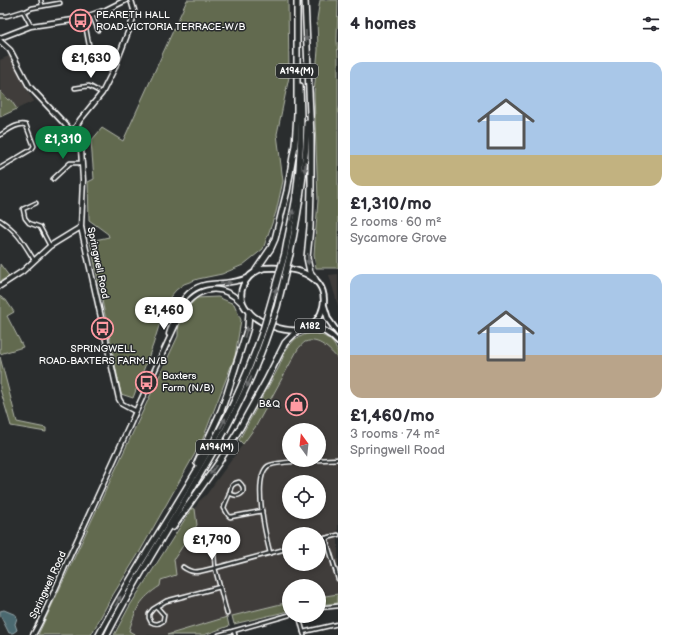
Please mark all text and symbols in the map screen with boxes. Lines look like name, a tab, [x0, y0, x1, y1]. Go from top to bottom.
bus stop icon: PEARETH HALL ROAD-VICTORIA TERRACE-W/B	[67, 8, 93, 34]
place label: PEARETH HALL ROAD-VICTORIA TERRACE-W/B	[96, 9, 245, 33]
icon: filters	[640, 13, 662, 35]
text: 4 homes	[350, 14, 416, 34]
one-way arrow	[303, 30, 310, 42]
pin: £1,630	[58, 45, 124, 79]
text: £1,630	[71, 50, 111, 66]
road number: A194(M)	[276, 64, 318, 78]
icon: home	[470, 88, 542, 160]
pin: £1,310	[30, 126, 96, 160]
text: £1,310	[44, 131, 82, 147]
one-way arrow	[301, 161, 308, 173]
text: £1,310/mo	[350, 194, 431, 214]
one-way arrow	[290, 209, 296, 221]
text: 2 rooms · 60 m²	[350, 214, 442, 230]
street label: Springwell Road	[85, 226, 112, 300]
text: Sycamore Grove	[350, 230, 447, 246]
one-way arrow	[305, 253, 311, 266]
one-way arrow	[220, 279, 232, 286]
one-way arrow	[272, 286, 278, 299]
pin: £1,460	[131, 297, 197, 331]
icon: home	[470, 300, 542, 372]
text: £1,460	[144, 302, 184, 318]
bus stop icon: SPRINGWELL ROAD-BAXTERS FARM-N/B	[90, 316, 116, 342]
road number: A182	[295, 319, 325, 333]
one-way arrow	[244, 326, 250, 339]
place label: SPRINGWELL ROAD-BAXTERS FARM-N/B	[39, 343, 167, 367]
bus stop icon: Baxters Farm (N/B)	[133, 369, 159, 395]
place label: Baxters Farm (N/B)	[162, 370, 214, 394]
one-way arrow	[246, 377, 252, 388]
shop icon: B&Q	[283, 391, 309, 417]
place label: B&Q	[259, 398, 280, 410]
text: £1,460/mo	[350, 406, 435, 426]
one-way arrow	[220, 417, 226, 429]
north arrow	[282, 423, 326, 467]
map controls	[282, 423, 326, 623]
text: 3 rooms · 74 m²	[350, 426, 440, 442]
road number: A194(M)	[196, 440, 238, 454]
text: Springwell Road	[350, 442, 445, 458]
one-way arrow	[209, 465, 217, 475]
button: locate	[282, 475, 326, 519]
pin: £1,790	[179, 527, 245, 561]
button: +	[282, 527, 326, 571]
text: £1,790	[192, 532, 232, 548]
street label: Springwell Road	[27, 549, 69, 621]
button: −	[282, 579, 326, 623]
one-way arrow	[114, 595, 121, 607]

